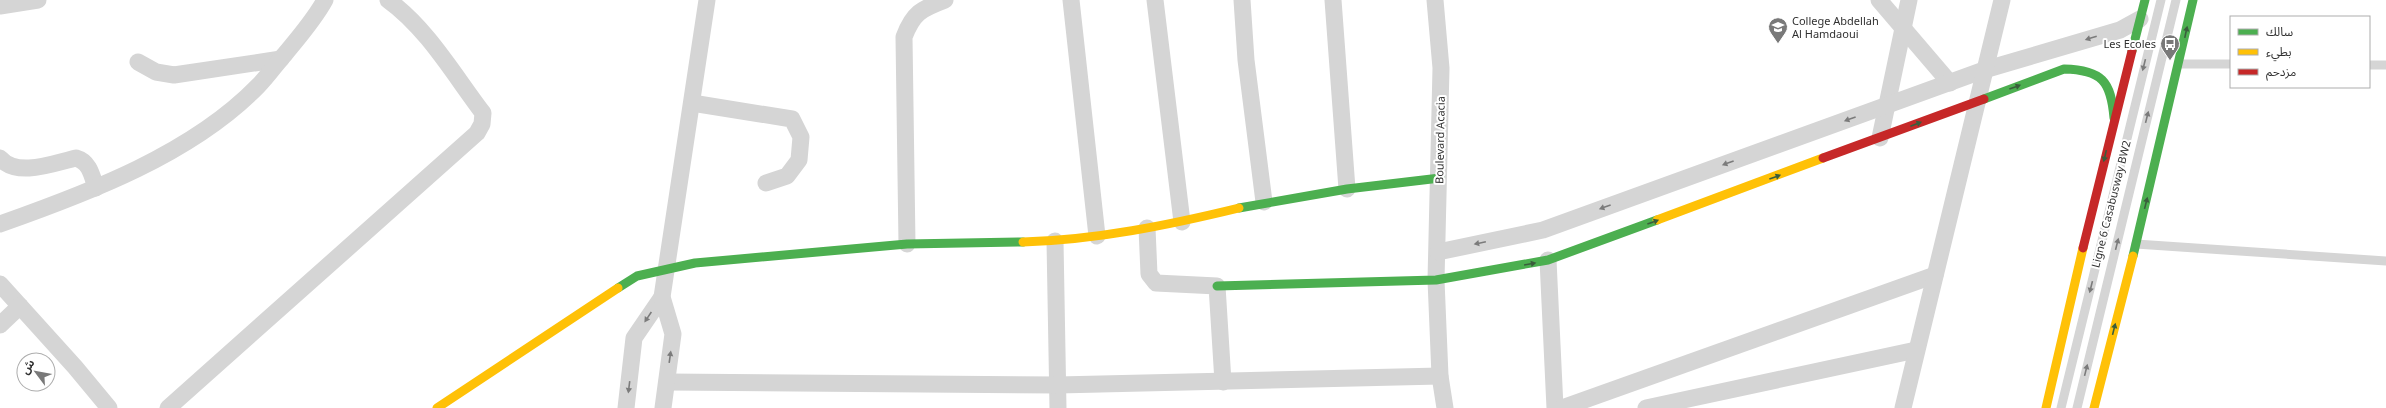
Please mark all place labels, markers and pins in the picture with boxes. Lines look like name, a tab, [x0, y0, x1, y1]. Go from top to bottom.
place label: College Abdellah Al Hamdaoui	[1792, 13, 1879, 41]
school or university icon: College Abdellah Al Hamdaoui	[1767, 16, 1789, 44]
bus stop icon: Les Ecoles	[2159, 33, 2181, 61]
place label: Les Ecoles	[2104, 36, 2156, 51]

